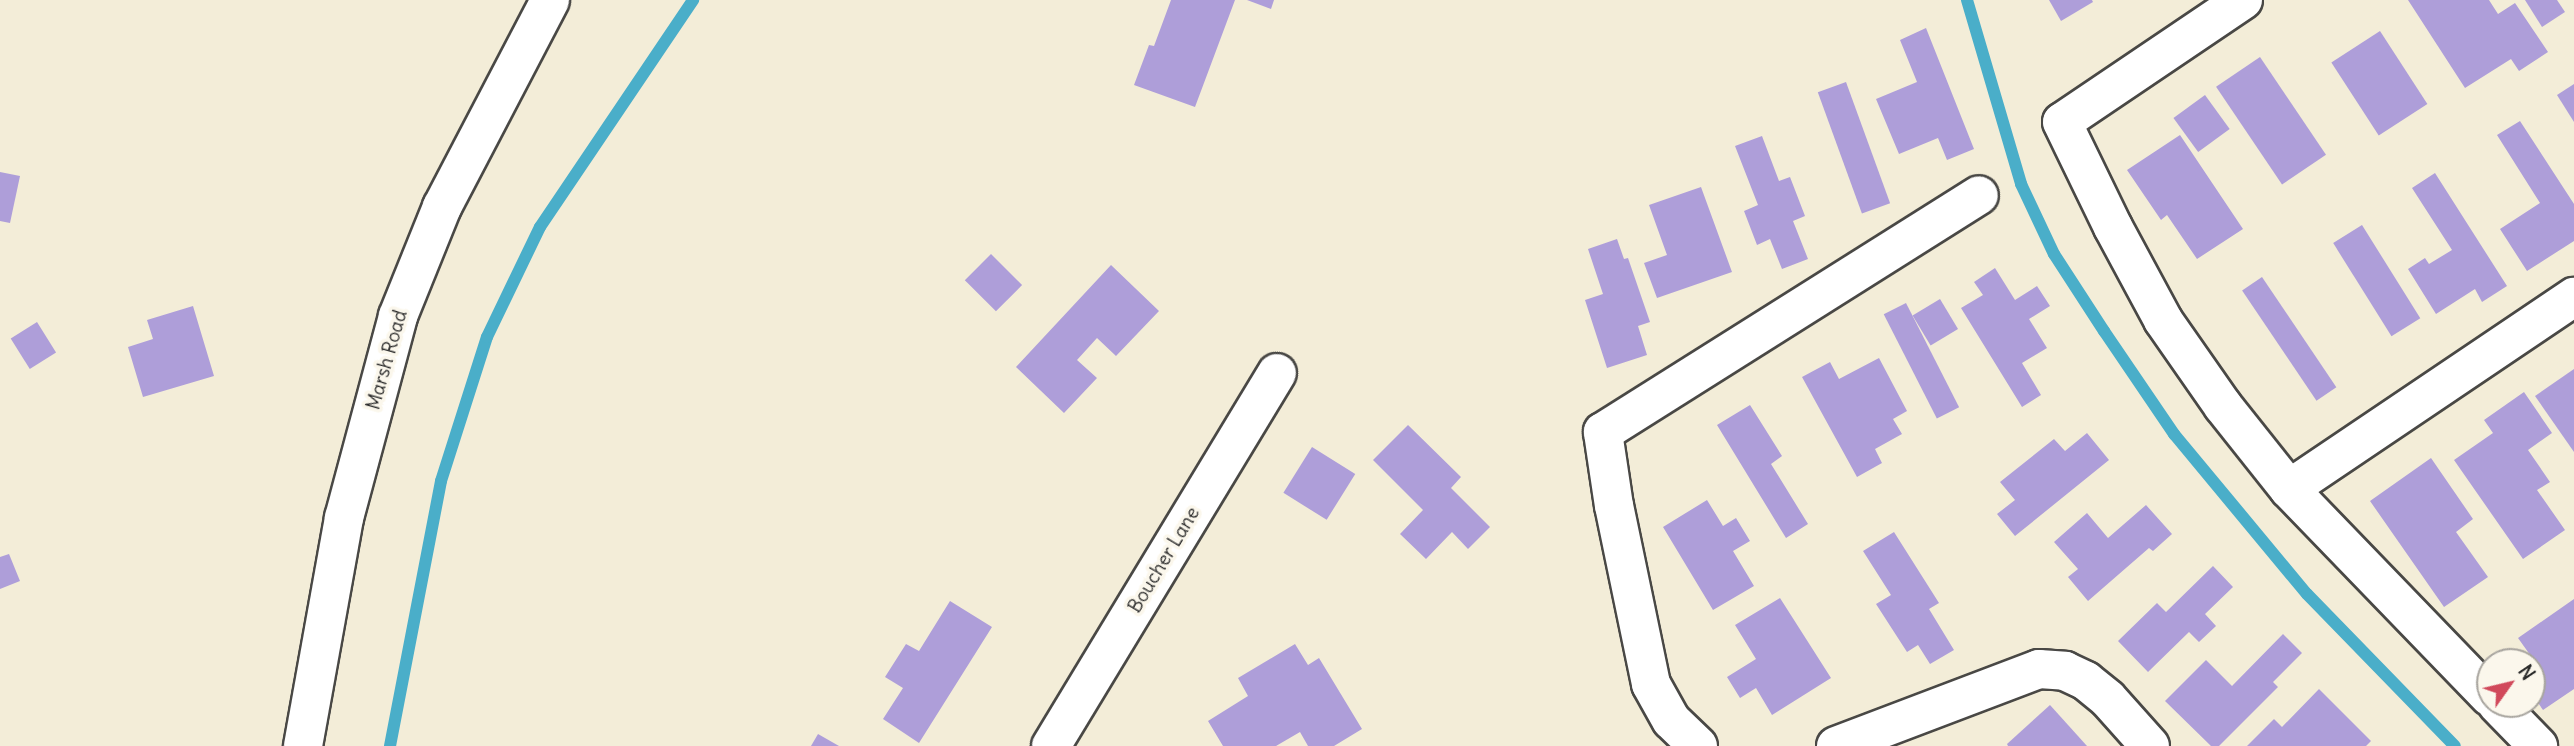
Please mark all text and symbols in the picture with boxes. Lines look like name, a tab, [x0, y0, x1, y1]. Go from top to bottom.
street label: Marsh Road	[362, 308, 412, 412]
street label: Boucher Lane	[1123, 503, 1205, 617]
north arrow	[2476, 648, 2546, 718]
text: N	[2513, 660, 2540, 685]

